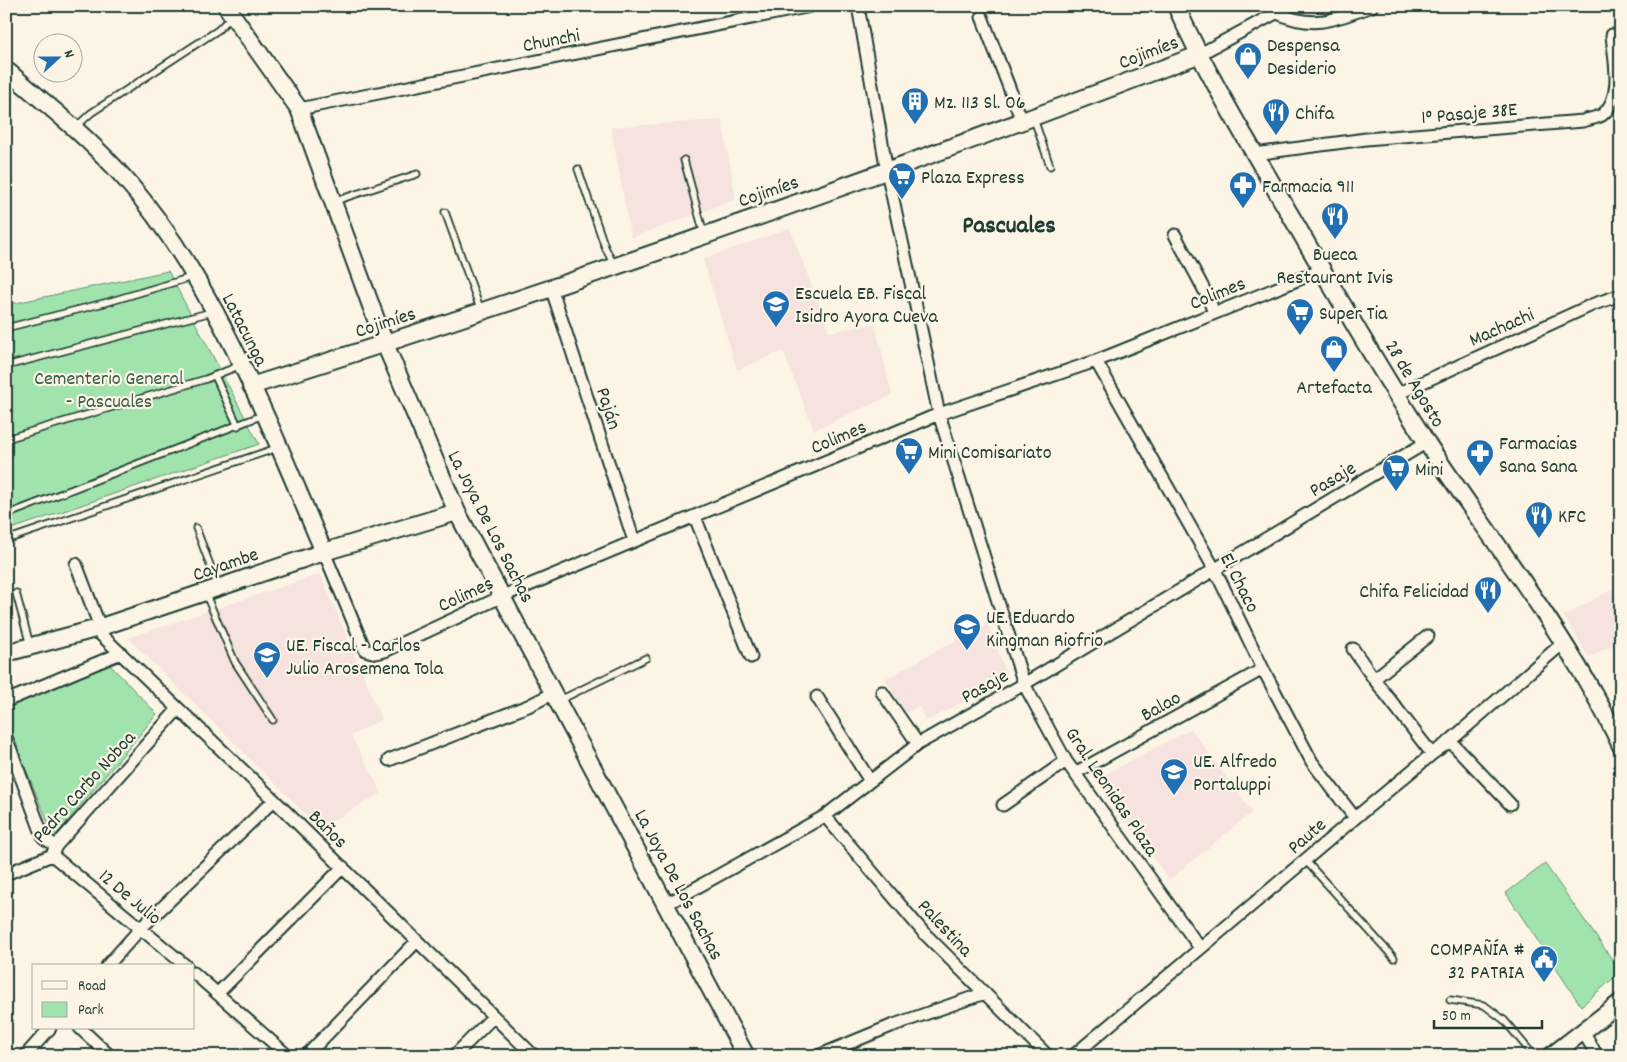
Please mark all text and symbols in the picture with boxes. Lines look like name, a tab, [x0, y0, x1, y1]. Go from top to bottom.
street label: Chunchi	[521, 23, 583, 61]
street label: Cojimíes	[1115, 30, 1183, 78]
north arrow	[32, 32, 82, 82]
place label: Despensa Desiderio	[1267, 33, 1340, 84]
shop icon: Despensa Desiderio	[1233, 41, 1263, 80]
text: N	[58, 47, 79, 61]
building icon: Mz. 113 Sl. 06	[900, 86, 930, 125]
place label: Mz. 113 Sl. 06	[934, 90, 1026, 118]
restaurant icon: Chifa	[1261, 97, 1291, 136]
street label: 1° Pasaje 38E	[1420, 97, 1518, 133]
place label: Chifa	[1295, 101, 1335, 129]
supermarket icon: Plaza Express	[887, 161, 917, 200]
place label: Plaza Express	[921, 165, 1025, 193]
street label: Cojimíes	[735, 169, 803, 216]
pharmacy icon: Farmacia 911	[1228, 170, 1258, 209]
place label: Farmacia 911	[1262, 174, 1354, 202]
restaurant icon: Bueca Restaurant Ivis	[1320, 201, 1350, 240]
district label: Pascuales	[962, 209, 1056, 245]
place label: Bueca Restaurant Ivis	[1277, 242, 1393, 293]
street label: Colimes	[1186, 271, 1250, 319]
place label: Escuela EB. Fiscal Isidro Ayora Cueva	[795, 281, 938, 332]
street label: Latacunga	[213, 289, 274, 372]
school or university icon: Escuela EB. Fiscal Isidro Ayora Cueva	[761, 289, 791, 328]
supermarket icon: Super Tia	[1285, 297, 1315, 336]
street label: Cojimíes	[352, 301, 420, 347]
place label: Super Tia	[1319, 301, 1388, 329]
street label: Machachi	[1465, 302, 1540, 355]
shop icon: Artefacta	[1319, 334, 1349, 373]
street label: 28 de Agosto	[1376, 336, 1451, 434]
park label: Cementerio General - Pascuales	[34, 366, 184, 417]
place label: Artefacta	[1296, 375, 1372, 403]
street label: Paján	[587, 384, 627, 434]
street label: Colimes	[807, 415, 871, 463]
place label: Farmacias Sana Sana	[1499, 431, 1578, 482]
supermarket icon: Mini Comisariato	[894, 436, 924, 475]
pharmacy icon: Farmacias Sana Sana	[1465, 438, 1495, 477]
place label: Mini Comisariato	[928, 440, 1052, 468]
street label: La Joya De Los Sachas	[439, 446, 540, 608]
supermarket icon: Mini	[1381, 453, 1411, 492]
street label: Pasaje	[1305, 456, 1362, 506]
place label: Mini	[1415, 457, 1444, 485]
restaurant icon: KFC	[1524, 500, 1554, 539]
place label: KFC	[1558, 504, 1586, 532]
street label: Cayambe	[189, 541, 263, 590]
street label: El Chaco	[1211, 549, 1265, 618]
street label: Colimes	[434, 571, 499, 621]
restaurant icon: Chifa Felicidad	[1473, 575, 1503, 614]
place label: Chifa Felicidad	[1359, 579, 1469, 607]
place label: UE. Eduardo Kingman Riofrio	[986, 605, 1103, 656]
school or university icon: UE. Eduardo Kingman Riofrio	[952, 612, 982, 651]
place label: UE. Fiscal - Carlos Julio Arosemena Tola	[286, 633, 444, 684]
school or university icon: UE. Fiscal - Carlos Julio Arosemena Tola	[252, 640, 282, 679]
street label: Pasaje	[957, 663, 1014, 712]
street label: Balao	[1136, 685, 1187, 730]
street label: Gral. Leonidas Plaza	[1057, 723, 1164, 863]
street label: Pedro Carbo Noboa	[27, 725, 144, 850]
place label: UE. Alfredo Portaluppi	[1193, 749, 1277, 800]
school or university icon: UE. Alfredo Portaluppi	[1159, 757, 1189, 796]
street label: Baños	[301, 804, 353, 856]
street label: La Joya De Los Sachas	[626, 805, 729, 966]
street label: Paute	[1282, 812, 1334, 862]
street label: 12 De Julio	[91, 864, 167, 933]
street label: Palestina	[910, 894, 978, 965]
place label: COMPAÑÍA # 32 PATRIA	[1430, 937, 1525, 988]
public building icon: COMPAÑÍA # 32 PATRIA	[1529, 944, 1559, 983]
legend	[32, 964, 195, 1030]
text: Road	[78, 976, 106, 998]
scale bar	[1434, 997, 1542, 1029]
text: Park	[78, 1000, 104, 1022]
text: 50 m	[1442, 1006, 1471, 1028]

